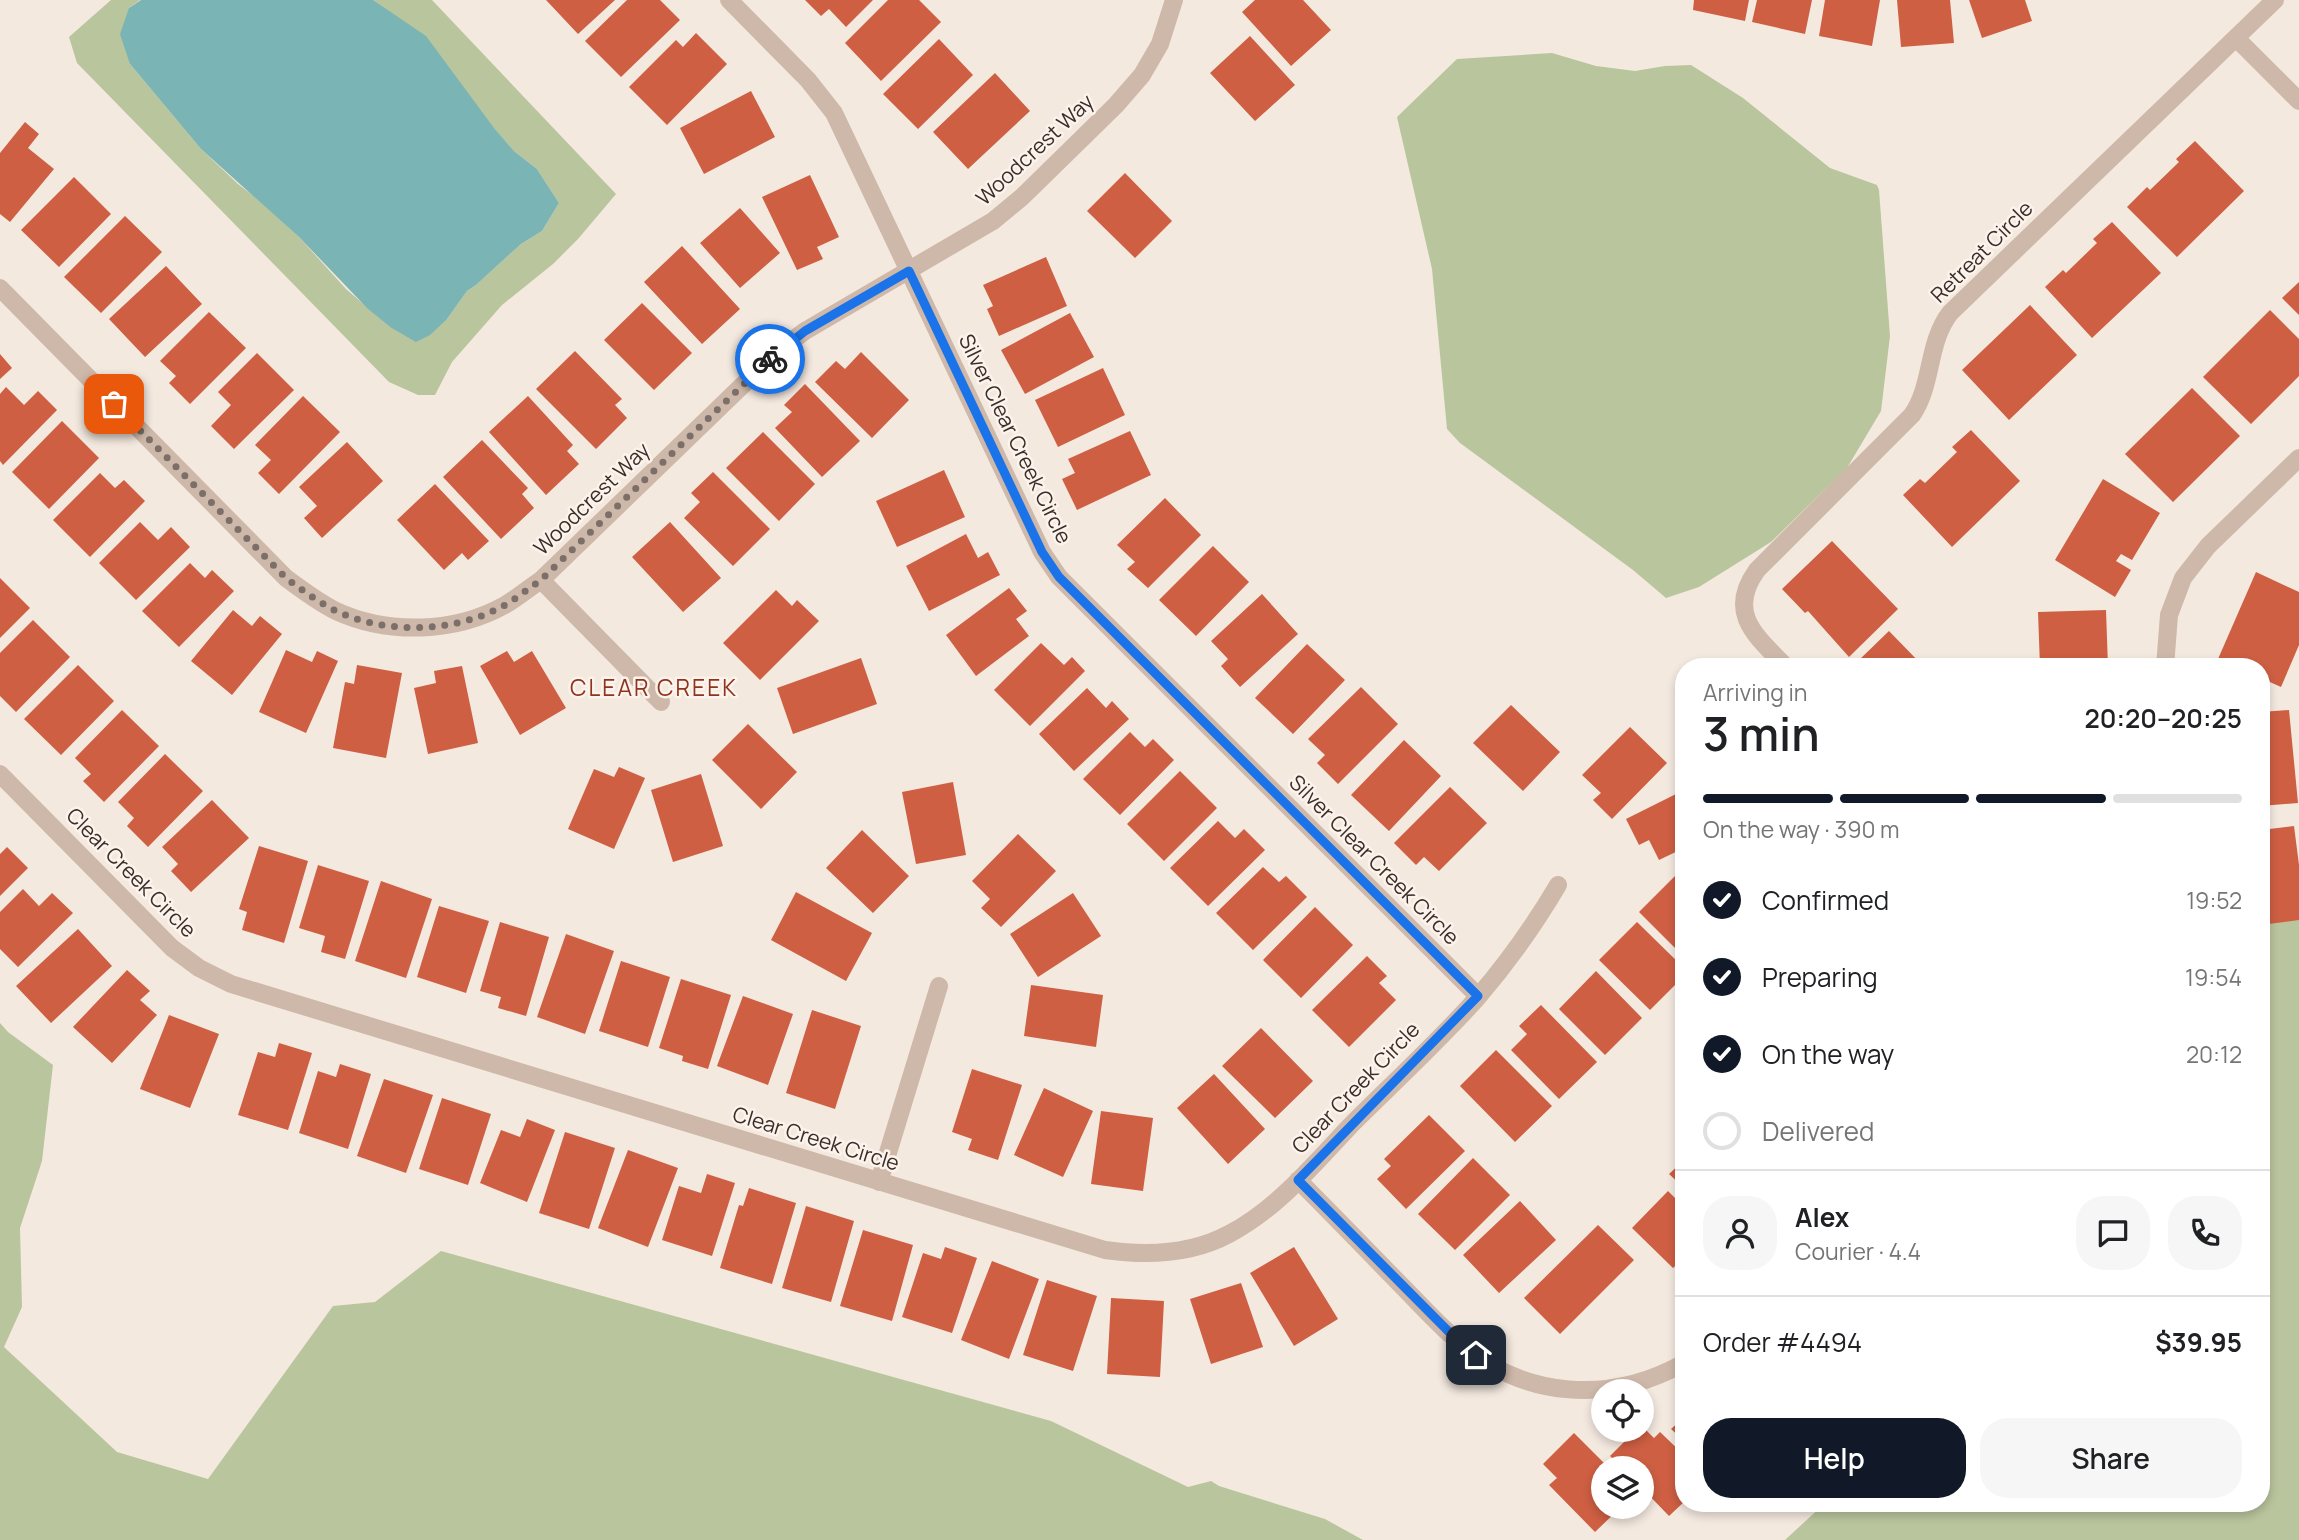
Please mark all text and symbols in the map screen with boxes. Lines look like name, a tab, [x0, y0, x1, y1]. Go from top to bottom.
street label: Woodcrest Way	[969, 87, 1099, 211]
street label: Retreat Circle	[1924, 194, 2038, 308]
courier	[735, 324, 805, 394]
street label: Silver Clear Creek Circle	[953, 329, 1079, 548]
icon: bike	[751, 340, 789, 378]
pin	[84, 374, 144, 434]
icon: bag	[95, 385, 133, 423]
street label: Woodcrest Way	[527, 436, 655, 561]
district label: CLEAR CREEK	[570, 671, 738, 703]
text: Arriving in	[1703, 676, 1808, 708]
text: 20:20–20:25	[2085, 700, 2242, 736]
text: 3 min	[1703, 702, 1820, 765]
street label: Silver Clear Creek Circle	[1284, 768, 1466, 950]
street label: Clear Creek Circle	[61, 801, 203, 943]
text: On the way · 390 m	[1703, 813, 1900, 845]
icon: check	[1703, 881, 1741, 919]
text: Confirmed	[1762, 882, 1889, 918]
text: 19:52	[2186, 884, 2242, 916]
icon: check	[1703, 958, 1741, 996]
text: Preparing	[1762, 959, 1878, 995]
text: 19:54	[2185, 961, 2242, 993]
street label: Clear Creek Circle	[1285, 1015, 1425, 1159]
icon: check	[1703, 1035, 1741, 1073]
text: On the way	[1762, 1036, 1894, 1072]
text: 20:12	[2186, 1038, 2242, 1070]
street label: Clear Creek Circle	[730, 1099, 903, 1177]
text: Delivered	[1762, 1113, 1874, 1149]
button: person	[1703, 1196, 1777, 1270]
button: chat	[2076, 1196, 2150, 1270]
button: phone	[2168, 1196, 2242, 1270]
text: Alex	[1795, 1199, 1849, 1235]
text: Courier · 4.4	[1795, 1235, 1921, 1267]
text: Order #4494	[1703, 1324, 1862, 1360]
text: $39.95	[2155, 1324, 2242, 1360]
pin	[1446, 1325, 1506, 1385]
icon: home	[1457, 1336, 1495, 1374]
map controls	[1591, 1379, 1654, 1519]
button: locate	[1591, 1379, 1654, 1442]
button: Help	[1703, 1418, 1966, 1498]
button: Share	[1980, 1418, 2242, 1498]
button: layers	[1591, 1456, 1654, 1519]

